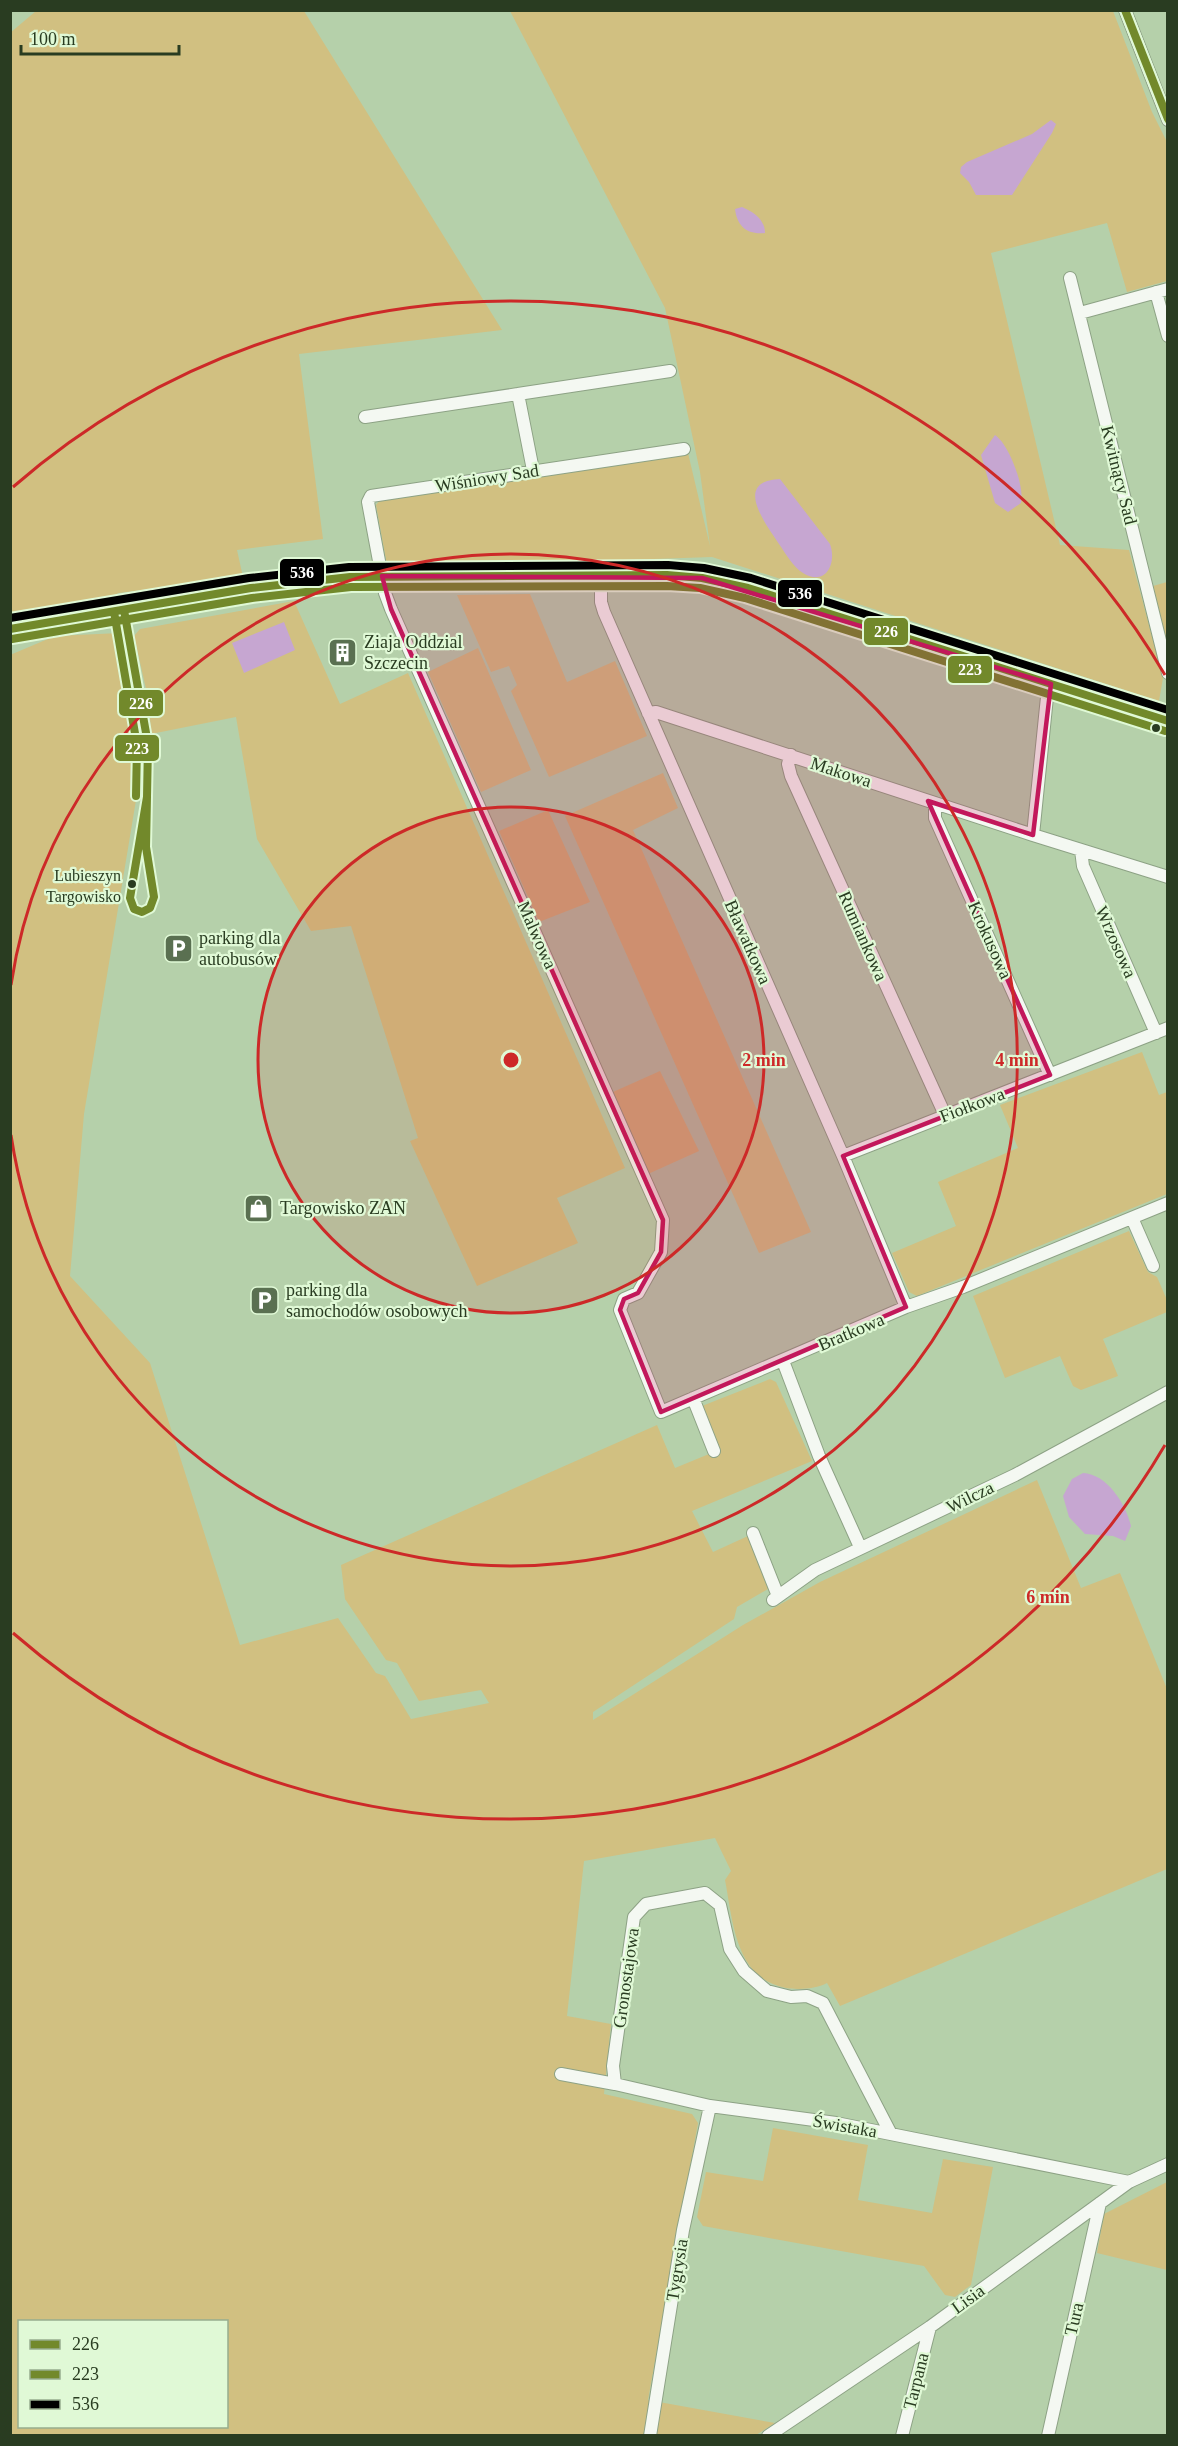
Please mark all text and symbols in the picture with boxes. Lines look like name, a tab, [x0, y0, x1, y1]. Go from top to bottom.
scale bar	[21, 18, 178, 56]
text: 100 m	[30, 29, 76, 49]
street label: Kwitnący Sad	[1097, 423, 1141, 527]
street label: Wiśniowy Sad	[434, 460, 540, 496]
line badge: 536	[279, 558, 325, 587]
text: 536	[290, 564, 314, 581]
line badge: 536	[777, 579, 823, 608]
text: 536	[788, 585, 812, 602]
line badge: 226	[863, 617, 909, 646]
text: 226	[874, 623, 898, 640]
place label: Ziaja Oddzial Szczecin	[364, 632, 462, 673]
building icon: Ziaja Oddzial Szczecin	[327, 636, 359, 668]
line badge: 223	[947, 655, 993, 684]
text: 223	[958, 661, 982, 678]
line badge: 226	[118, 689, 164, 717]
text: 226	[129, 695, 153, 712]
unlabelled marker	[1150, 722, 1162, 734]
line badge: 223	[114, 734, 160, 762]
text: 223	[125, 740, 149, 757]
street label: Makowa	[808, 753, 874, 791]
place label: Lubieszyn Targowisko	[46, 867, 121, 906]
marker: Lubieszyn Targowisko	[126, 878, 138, 890]
street label: Rumiankowa	[834, 888, 892, 984]
street label: Bławatkowa	[721, 897, 775, 987]
street label: Malwowa	[513, 898, 561, 972]
street label: Krokusowa	[964, 898, 1016, 982]
street label: Wrzosowa	[1091, 903, 1141, 981]
place label: parking dla autobusów	[199, 928, 280, 969]
parking icon: parking dla autobusów	[162, 932, 194, 964]
centre of rings	[501, 1050, 521, 1070]
text: 2 min	[742, 1050, 786, 1070]
text: 4 min	[995, 1050, 1039, 1070]
street label: Fiołkowa	[937, 1083, 1007, 1127]
shop icon: Targowisko ZAN	[243, 1192, 275, 1224]
place label: Targowisko ZAN	[280, 1198, 406, 1218]
place label: parking dla samochodów osobowych	[286, 1280, 467, 1321]
parking icon: parking dla samochodów osobowych	[249, 1284, 281, 1316]
street label: Bratkowa	[815, 1309, 887, 1355]
street label: Wilcza	[943, 1477, 997, 1517]
text: 6 min	[1026, 1587, 1070, 1607]
street label: Gronostajowa	[609, 1927, 643, 2029]
street label: Świstaka	[811, 2110, 879, 2141]
street label: Tygrysia	[662, 2237, 692, 2303]
street label: Lisia	[948, 2280, 988, 2318]
street label: Tura	[1061, 2300, 1087, 2338]
legend	[18, 2320, 228, 2428]
text: 226	[72, 2334, 99, 2354]
street label: Tarpana	[899, 2351, 933, 2411]
text: 223	[72, 2364, 99, 2384]
text: 536	[72, 2394, 99, 2414]

